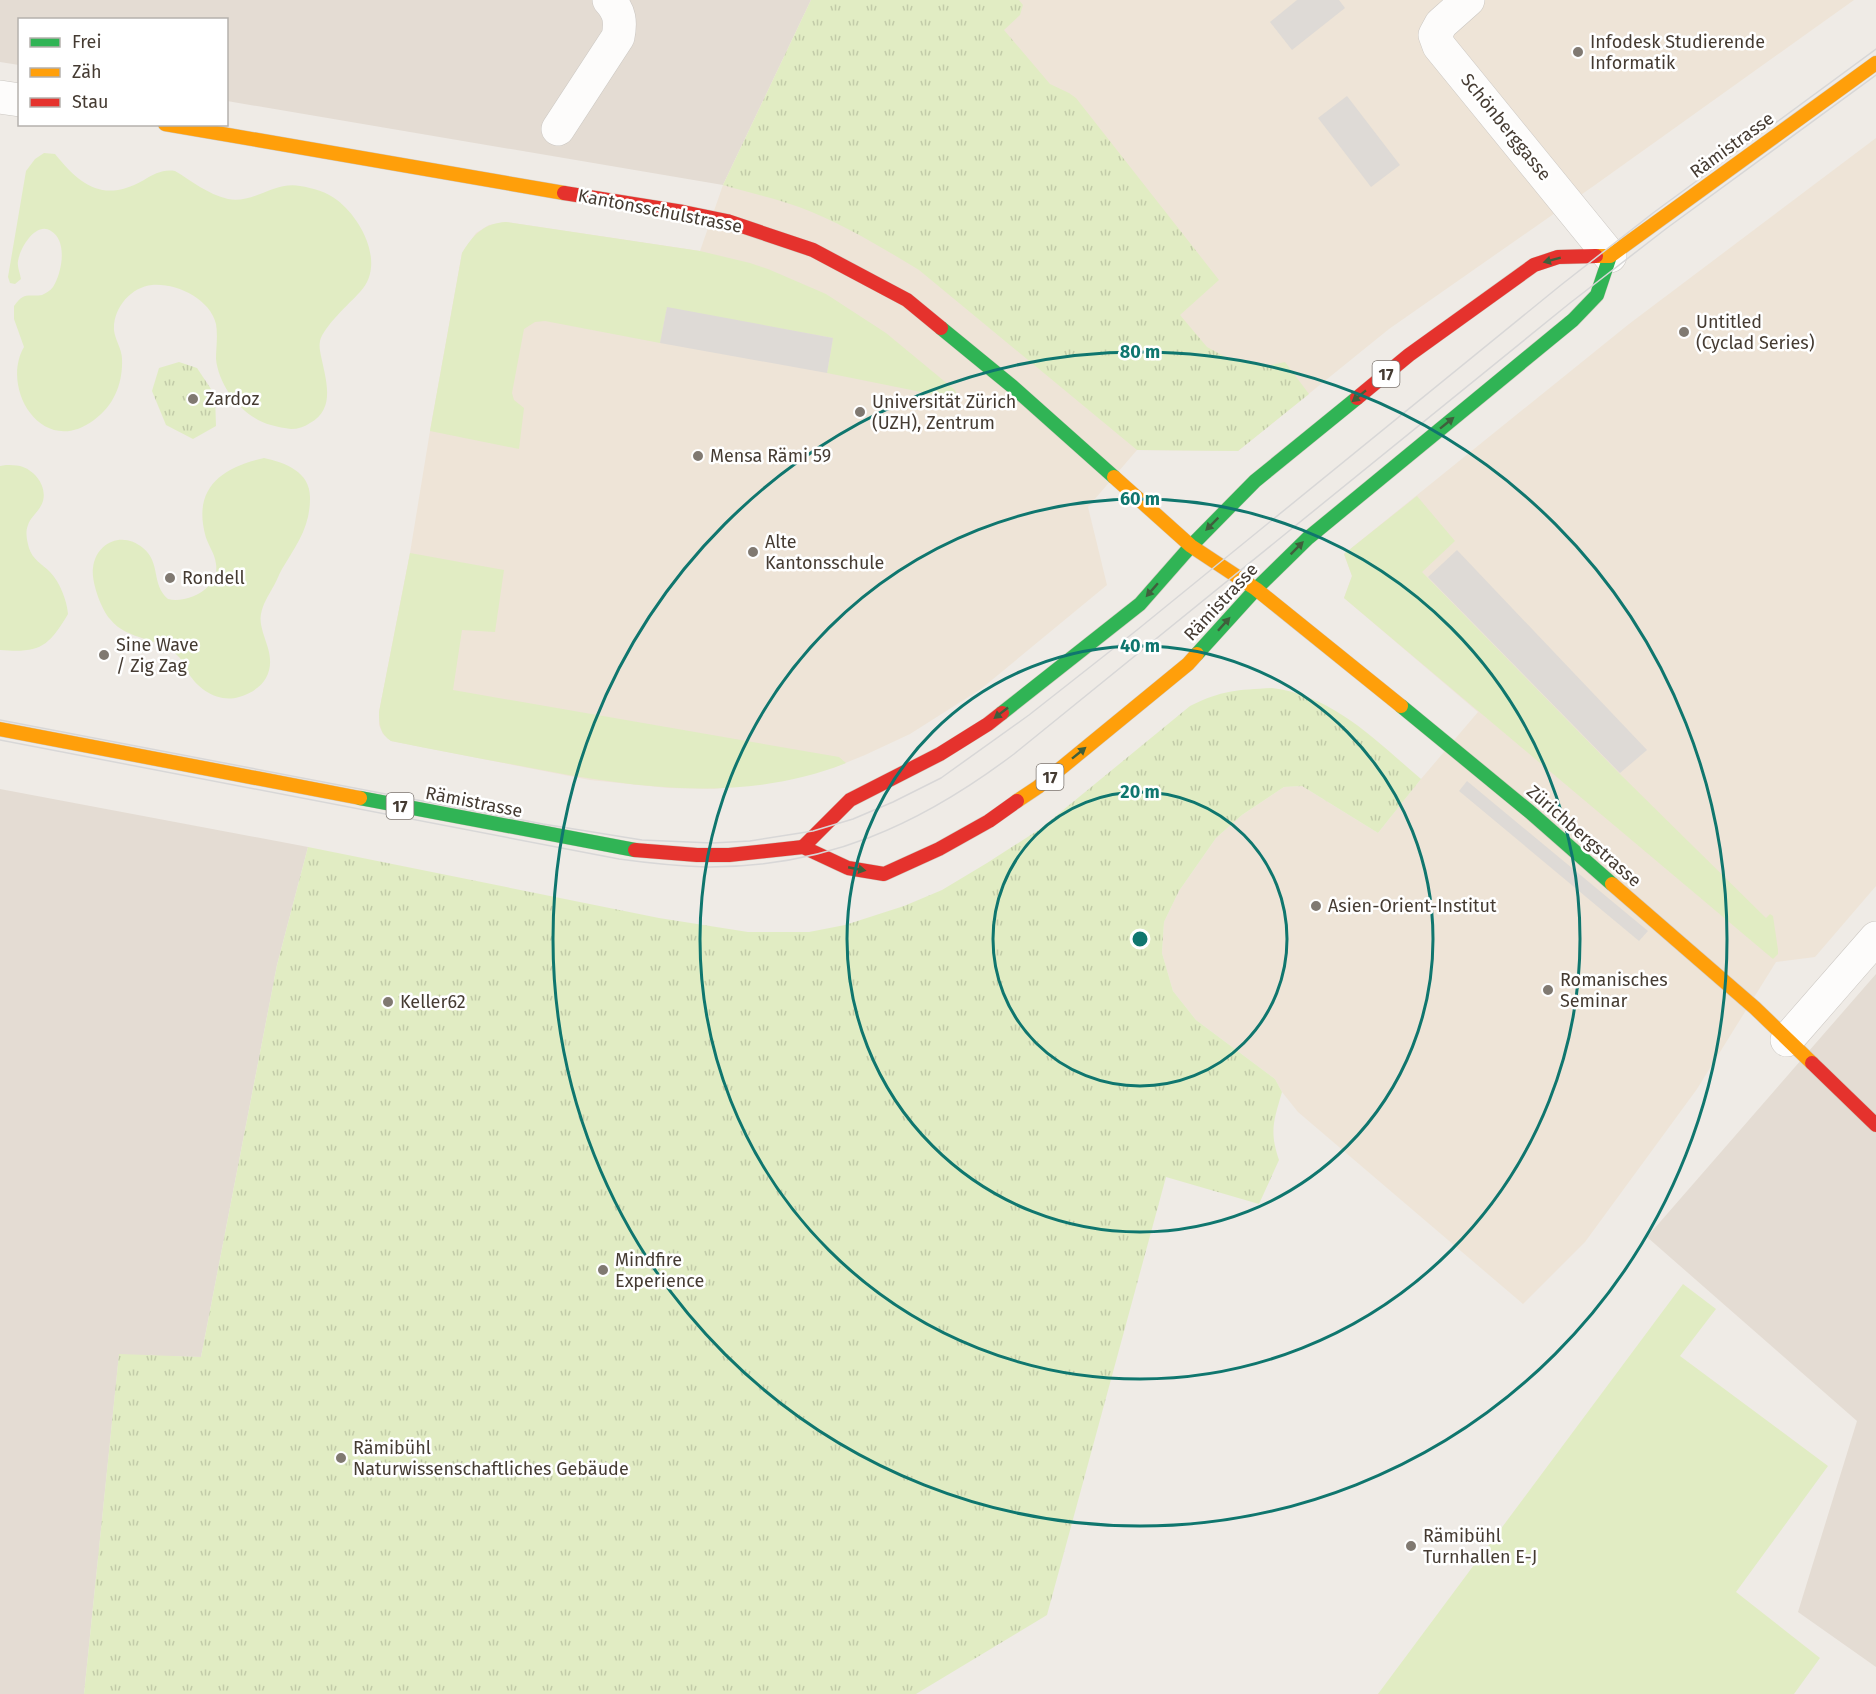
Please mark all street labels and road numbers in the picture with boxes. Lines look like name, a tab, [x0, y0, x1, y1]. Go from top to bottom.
street label: Schönberggasse	[1456, 69, 1556, 185]
street label: Rämistrasse	[1686, 107, 1778, 183]
street label: Kantonsschulstrasse	[576, 184, 744, 238]
road number: 17	[1372, 361, 1400, 387]
street label: Rämistrasse	[1179, 559, 1263, 645]
road number: 17	[1036, 764, 1064, 790]
street label: Zürichbergstrasse	[1522, 780, 1646, 892]
street label: Rämistrasse	[424, 782, 524, 822]
road number: 17	[386, 793, 414, 819]

